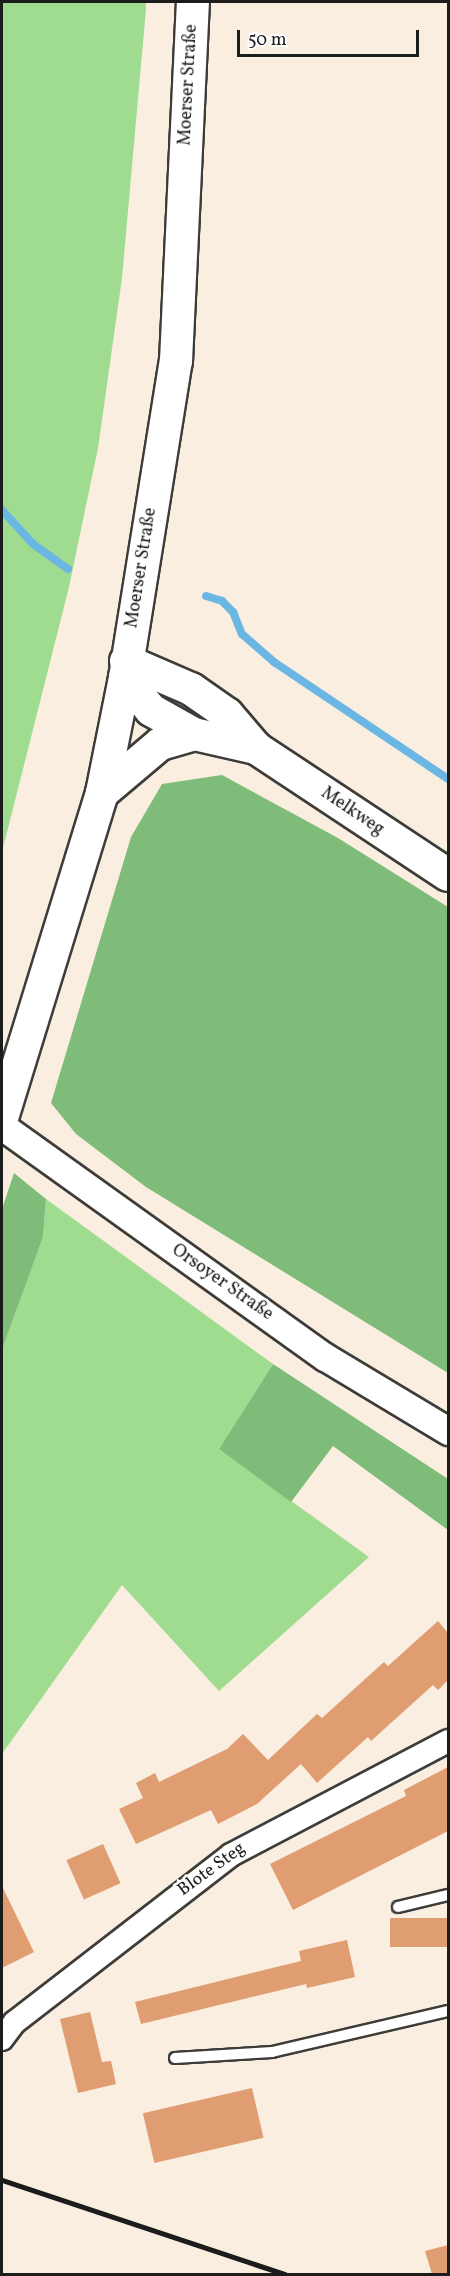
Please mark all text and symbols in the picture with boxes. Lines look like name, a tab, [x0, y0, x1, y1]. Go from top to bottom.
scale bar	[240, 18, 422, 56]
street label: Moerser Straße	[175, 24, 203, 146]
text: 50 m	[248, 28, 287, 53]
street label: Moerser Straße	[122, 506, 162, 630]
street label: Melkweg	[316, 783, 388, 841]
street label: Orsoyer Straße	[167, 1240, 277, 1326]
street label: Blote Steg	[174, 1838, 250, 1902]

